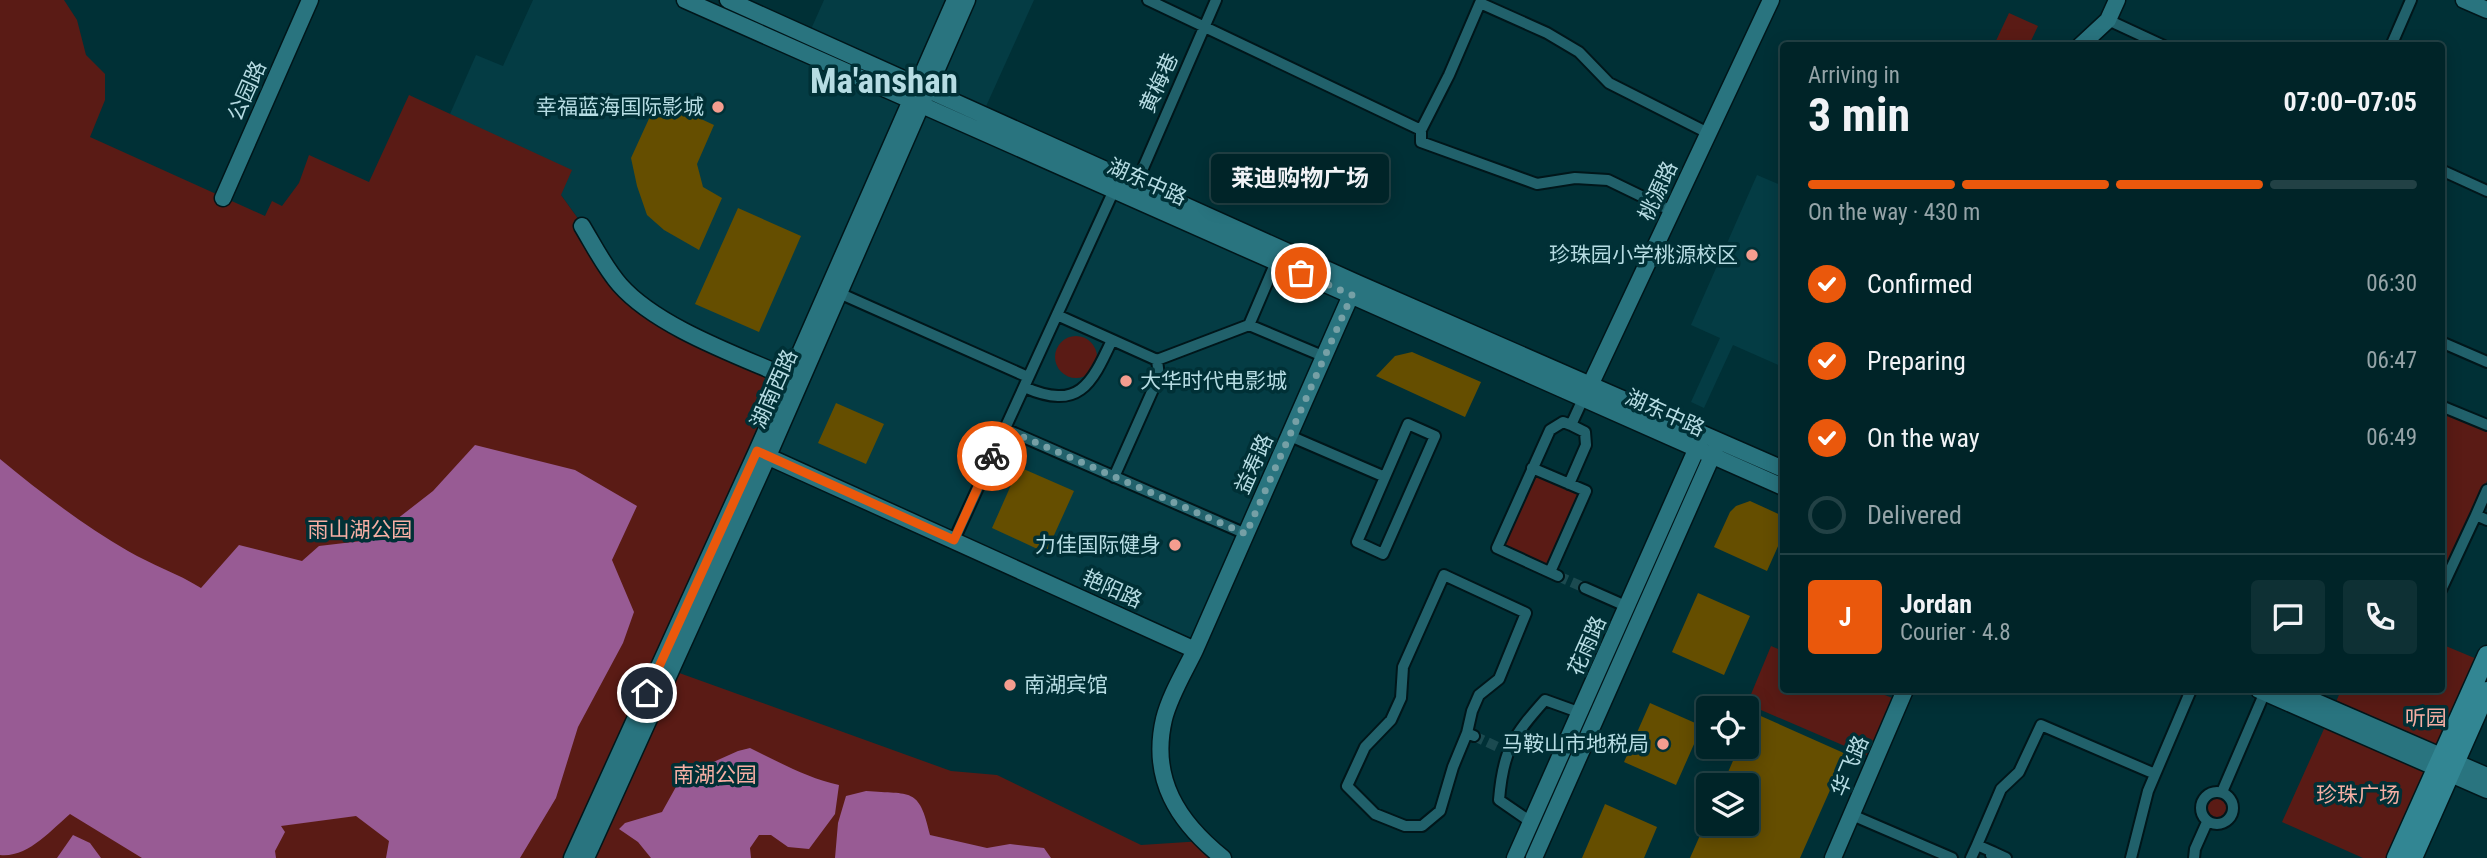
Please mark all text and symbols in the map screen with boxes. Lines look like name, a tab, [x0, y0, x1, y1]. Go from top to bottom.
street label: 黄梅巷	[1135, 49, 1183, 117]
street label: 公园路	[223, 57, 271, 125]
district label: Ma'anshan	[810, 61, 958, 102]
text: Arriving in	[1808, 62, 1900, 89]
text: 07:00–07:05	[2283, 87, 2417, 117]
text: 3 min	[1808, 88, 1910, 142]
place label: 幸福蓝海国际影城	[536, 95, 704, 119]
marker: 幸福蓝海国际影城	[710, 99, 726, 115]
street label: 湖东中路	[1104, 154, 1190, 210]
callout: 莱迪购物广场	[1212, 154, 1390, 203]
street label: 桃源路	[1634, 157, 1682, 225]
text: 莱迪购物广场	[1231, 165, 1369, 192]
text: On the way · 430 m	[1808, 199, 1980, 226]
pin	[1271, 243, 1331, 303]
place label: 珍珠园小学桃源校区	[1549, 243, 1738, 267]
marker: 珍珠园小学桃源校区	[1744, 247, 1760, 263]
icon: bag	[1282, 254, 1320, 292]
icon: check	[1808, 265, 1846, 303]
text: Confirmed	[1867, 269, 1973, 299]
text: 06:30	[2366, 270, 2417, 297]
icon: check	[1808, 342, 1846, 380]
street label: 湖南西路	[746, 346, 802, 432]
text: Preparing	[1867, 346, 1966, 376]
text: 06:47	[2366, 347, 2417, 374]
place label: 大华时代电影城	[1140, 369, 1287, 393]
marker: 大华时代电影城	[1118, 373, 1134, 389]
street label: 湖东中路	[1622, 385, 1708, 441]
icon: check	[1808, 419, 1846, 457]
courier	[957, 421, 1027, 491]
text: On the way	[1867, 423, 1980, 453]
text: 06:49	[2366, 424, 2417, 451]
street label: 益寿路	[1230, 430, 1278, 498]
icon: bike	[973, 437, 1011, 475]
text: Delivered	[1867, 500, 1962, 530]
park label: 雨山湖公园	[308, 518, 413, 542]
place label: 力佳国际健身	[1035, 533, 1161, 557]
marker: 力佳国际健身	[1167, 537, 1183, 553]
street label: 艳阳路	[1078, 565, 1146, 613]
button: chat	[2251, 580, 2325, 654]
button: phone	[2343, 580, 2417, 654]
text: Jordan	[1900, 589, 1972, 619]
text: J	[1839, 602, 1851, 632]
street label: 花雨路	[1563, 612, 1611, 680]
text: Courier · 4.8	[1900, 619, 2011, 646]
pin	[617, 663, 677, 723]
place label: 南湖宾馆	[1024, 673, 1108, 697]
icon: home	[628, 674, 666, 712]
marker: 南湖宾馆	[1002, 677, 1018, 693]
map controls	[1696, 696, 1759, 836]
button: locate	[1696, 696, 1759, 759]
park label: 听园	[2405, 706, 2447, 730]
place label: 马鞍山市地税局	[1502, 732, 1649, 756]
street label: 华飞路	[1827, 732, 1873, 800]
marker: 马鞍山市地税局	[1655, 736, 1671, 752]
park label: 南湖公园	[673, 763, 757, 787]
button: layers	[1696, 773, 1759, 836]
park label: 珍珠广场	[2316, 783, 2400, 807]

